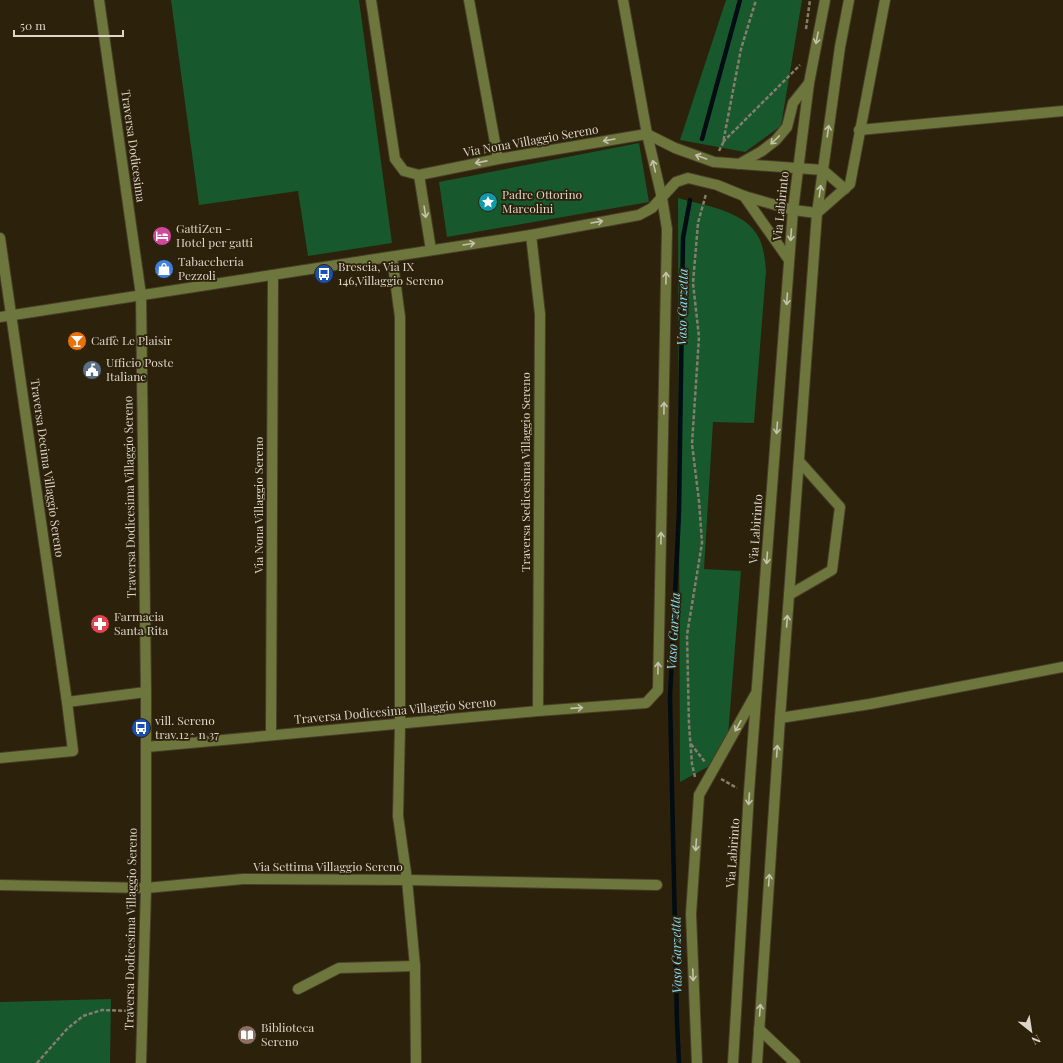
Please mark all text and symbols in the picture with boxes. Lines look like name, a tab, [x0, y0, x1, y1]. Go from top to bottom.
scale bar	[14, 12, 123, 38]
text: 50 m	[20, 17, 46, 33]
one-way arrow	[813, 31, 821, 44]
street label: Traversa Dodicesima	[118, 89, 150, 203]
street label: Via Nona Villaggio Sereno	[461, 120, 600, 160]
one-way arrow	[824, 125, 832, 138]
one-way arrow	[770, 135, 780, 144]
one-way arrow	[603, 136, 616, 144]
one-way arrow	[695, 153, 708, 160]
one-way arrow	[475, 159, 488, 167]
one-way arrow	[650, 160, 658, 173]
street label: Via Labirinto	[768, 170, 792, 242]
one-way arrow	[816, 185, 824, 198]
place label: Padre Ottorino Marcolini	[502, 186, 583, 216]
place icon: Padre Ottorino Marcolini	[477, 191, 499, 213]
one-way arrow	[421, 205, 429, 218]
one-way arrow	[590, 218, 603, 226]
place label: GattiZen - Hotel per gatti	[176, 220, 254, 250]
hotel icon: GattiZen - Hotel per gatti	[151, 225, 173, 247]
one-way arrow	[787, 228, 794, 241]
one-way arrow	[462, 240, 475, 248]
place label: Tabaccheria Pezzoli	[178, 253, 244, 283]
shop icon: Tabaccheria Pezzoli	[153, 258, 175, 280]
place label: Brescia, Via IX 146,Villaggio Sereno	[338, 258, 444, 288]
bus stop icon: Brescia, Via IX 146,Villaggio Sereno	[313, 263, 335, 285]
water label: Vaso Garzetta	[672, 268, 691, 346]
one-way arrow	[662, 272, 670, 285]
one-way arrow	[783, 292, 790, 305]
bar icon: Caffè Le Plaisir	[66, 330, 88, 352]
place label: Caffè Le Plaisir	[91, 332, 173, 348]
place label: Ufficio Poste Italiane	[106, 354, 173, 384]
public building icon: Ufficio Poste Italiane	[81, 359, 103, 381]
street label: Traversa Sedicesima Villaggio Sereno	[517, 372, 533, 572]
street label: Traversa Decima Villaggio Sereno	[28, 378, 68, 559]
street label: Traversa Dodicesima Villaggio Sereno	[119, 395, 139, 598]
one-way arrow	[660, 402, 667, 415]
one-way arrow	[773, 421, 780, 434]
street label: Via Nona Villaggio Sereno	[250, 436, 266, 574]
street label: Via Labirinto	[745, 493, 765, 565]
one-way arrow	[657, 532, 665, 545]
one-way arrow	[764, 551, 771, 564]
water label: Vaso Garzetta	[662, 592, 683, 670]
place label: Farmacia Santa Rita	[114, 608, 168, 638]
pharmacy icon: Farmacia Santa Rita	[89, 613, 111, 635]
one-way arrow	[783, 615, 790, 628]
one-way arrow	[654, 662, 662, 675]
street label: Traversa Dodicesima Villaggio Sereno	[293, 693, 497, 727]
one-way arrow	[570, 705, 583, 712]
place label: vill. Sereno trav.12^ n 37	[154, 712, 219, 742]
bus stop icon: vill. Sereno trav.12^ n 37	[130, 717, 152, 739]
one-way arrow	[733, 719, 741, 731]
one-way arrow	[774, 745, 781, 758]
one-way arrow	[745, 792, 752, 805]
street label: Via Labirinto	[722, 817, 742, 889]
street label: Traversa Dodicesima Villaggio Sereno	[120, 827, 140, 1030]
one-way arrow	[692, 838, 699, 851]
street label: Via Settima Villaggio Sereno	[252, 858, 403, 874]
one-way arrow	[765, 874, 772, 887]
water label: Vaso Garzetta	[666, 916, 685, 994]
one-way arrow	[690, 968, 697, 981]
one-way arrow	[757, 1004, 764, 1017]
north arrow	[1011, 1011, 1051, 1051]
place label: Biblioteca Sereno	[261, 1019, 314, 1049]
library icon: Biblioteca Sereno	[236, 1024, 258, 1046]
text: N	[1029, 1032, 1043, 1049]

